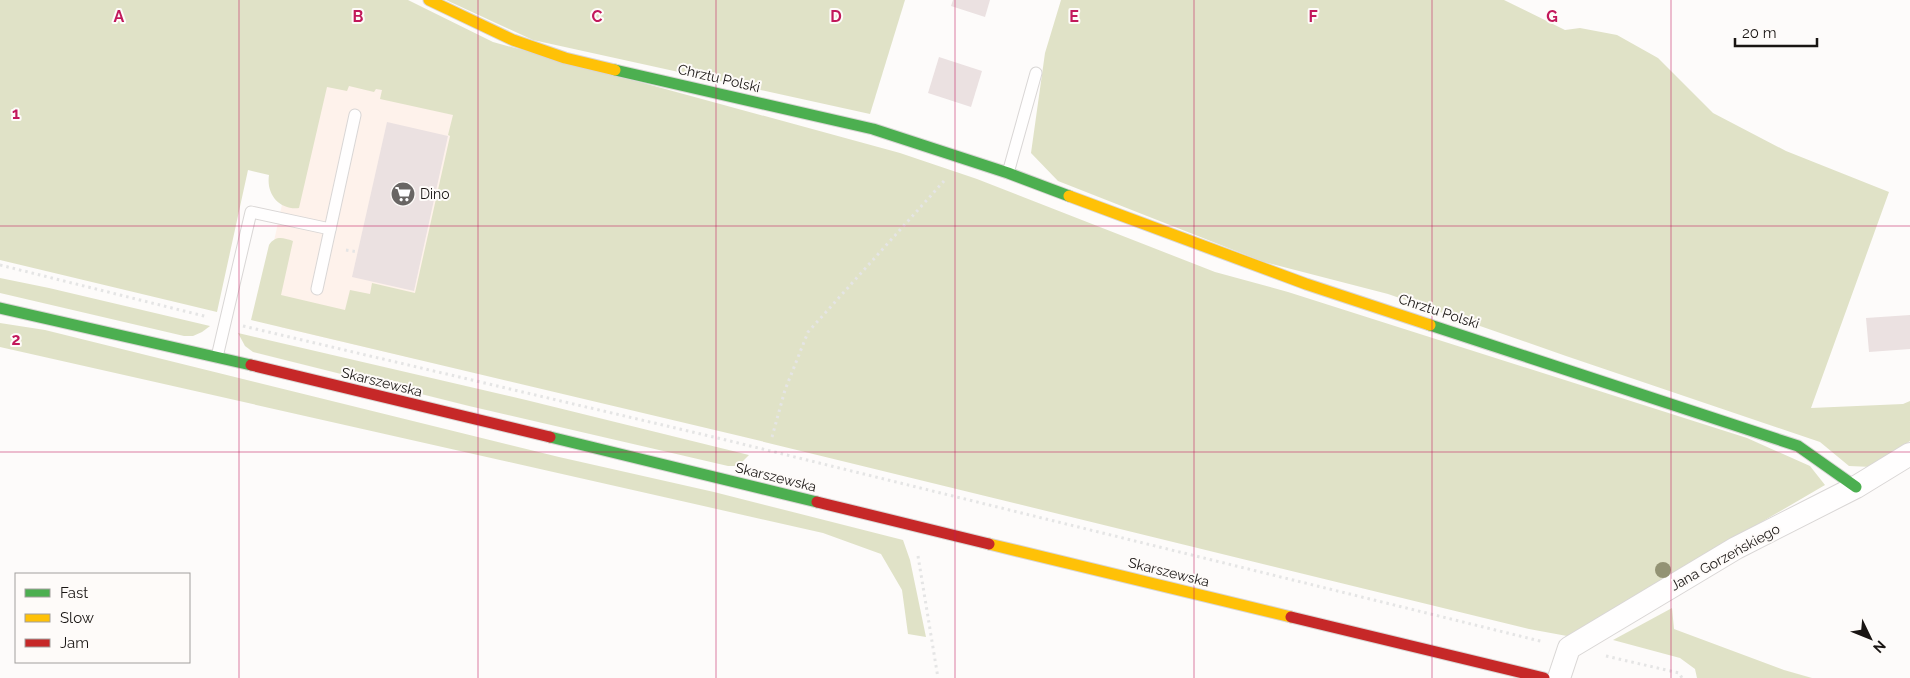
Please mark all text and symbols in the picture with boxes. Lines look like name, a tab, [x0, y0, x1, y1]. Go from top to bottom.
text: A	[114, 7, 125, 26]
text: B	[353, 7, 364, 26]
text: C	[592, 7, 603, 26]
text: D	[830, 7, 842, 26]
text: E	[1069, 7, 1079, 26]
text: F	[1308, 7, 1318, 26]
text: G	[1546, 7, 1558, 26]
scale bar	[1735, 15, 1818, 47]
text: 20 m	[1742, 24, 1777, 42]
street label: Chrztu Polski	[676, 61, 762, 95]
text: 1	[12, 104, 20, 123]
supermarket icon: Dino	[390, 181, 416, 207]
place label: Dino	[420, 186, 450, 202]
street label: Chrztu Polski	[1397, 290, 1481, 332]
text: 2	[11, 330, 21, 349]
street label: Skarszewska	[340, 364, 424, 400]
street label: Skarszewska	[734, 459, 818, 495]
street label: Jana Gorzeńskiego	[1668, 520, 1782, 594]
street label: Skarszewska	[1127, 554, 1211, 590]
legend	[15, 573, 190, 663]
text: Fast	[60, 584, 88, 602]
text: Slow	[60, 609, 94, 627]
north arrow	[1845, 613, 1895, 663]
text: Jam	[60, 634, 89, 652]
text: N	[1870, 638, 1889, 656]

